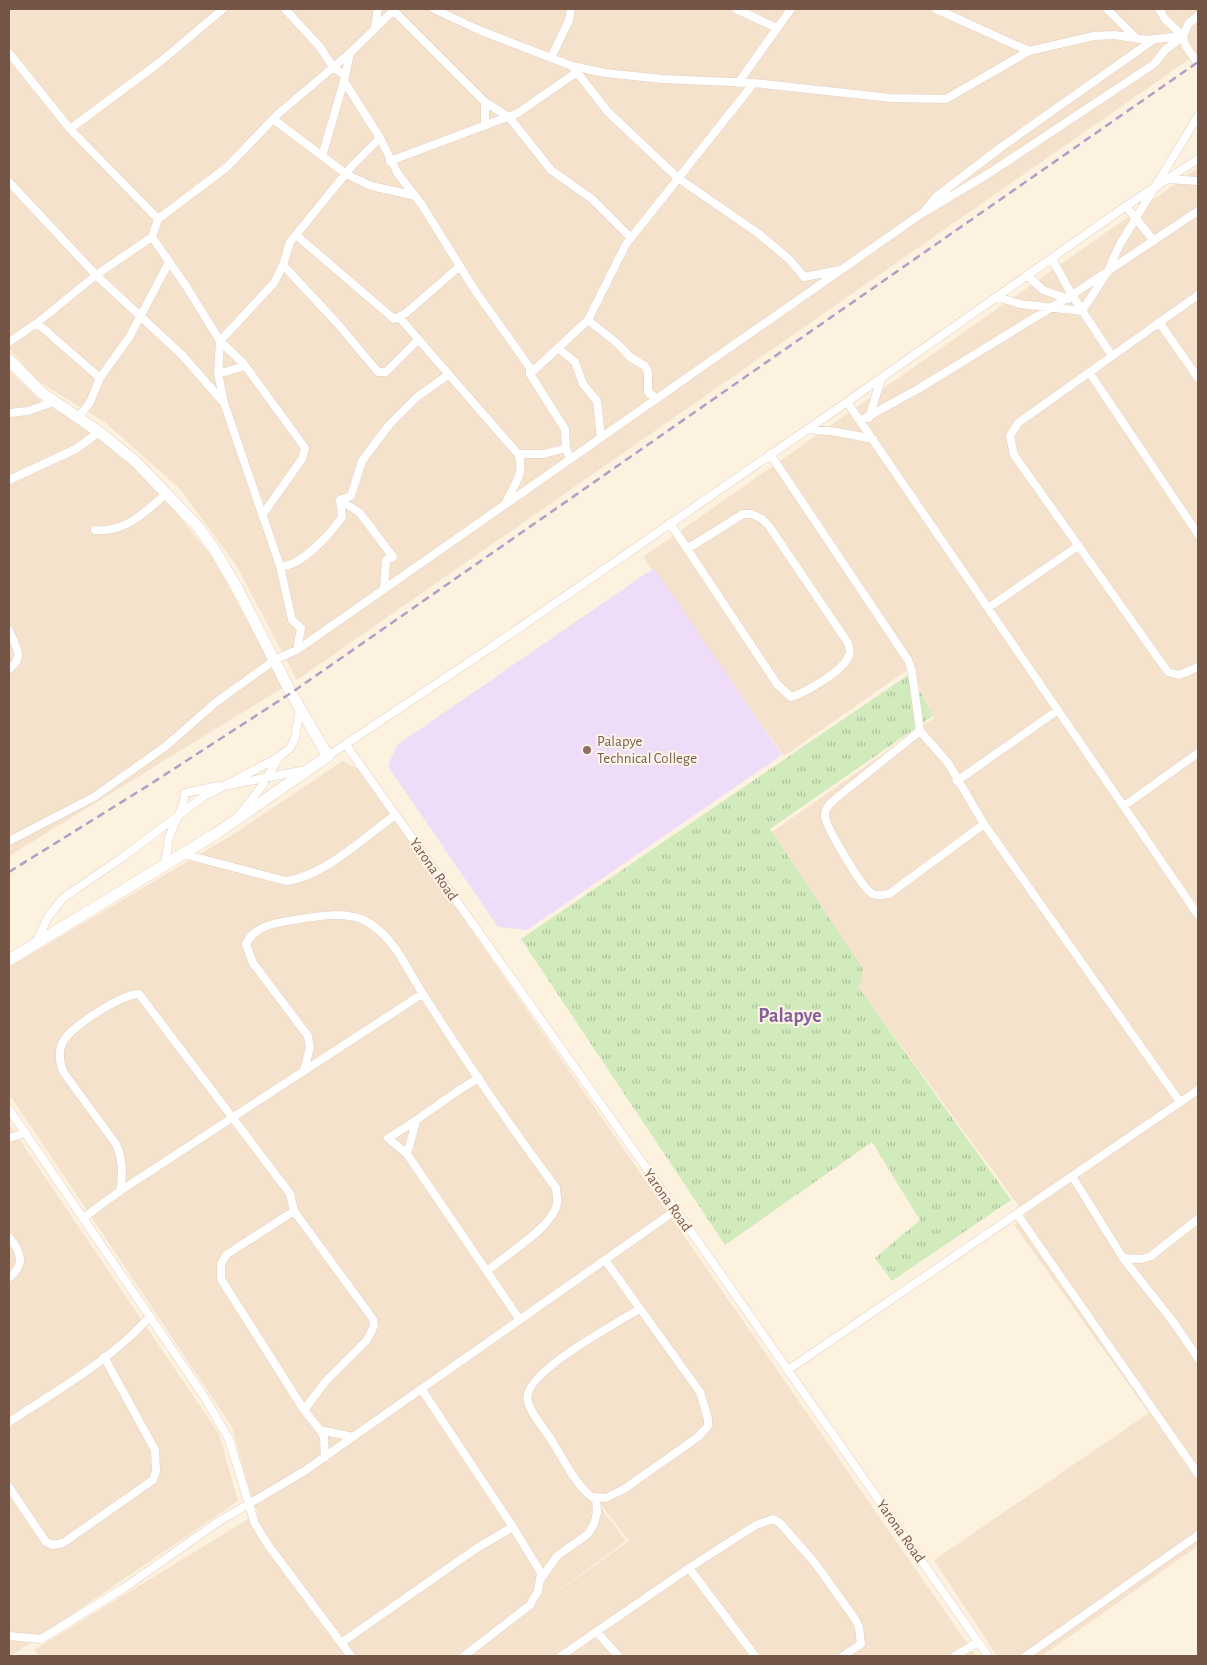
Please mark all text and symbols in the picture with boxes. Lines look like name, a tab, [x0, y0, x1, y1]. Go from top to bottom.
place label: Palapye Technical College	[597, 734, 697, 766]
marker: Palapye Technical College	[581, 744, 593, 756]
street label: Yarona Road	[407, 835, 461, 904]
district label: Palapye	[758, 1006, 822, 1026]
street label: Yarona Road	[641, 1166, 695, 1235]
street label: Yarona Road	[874, 1497, 928, 1566]

